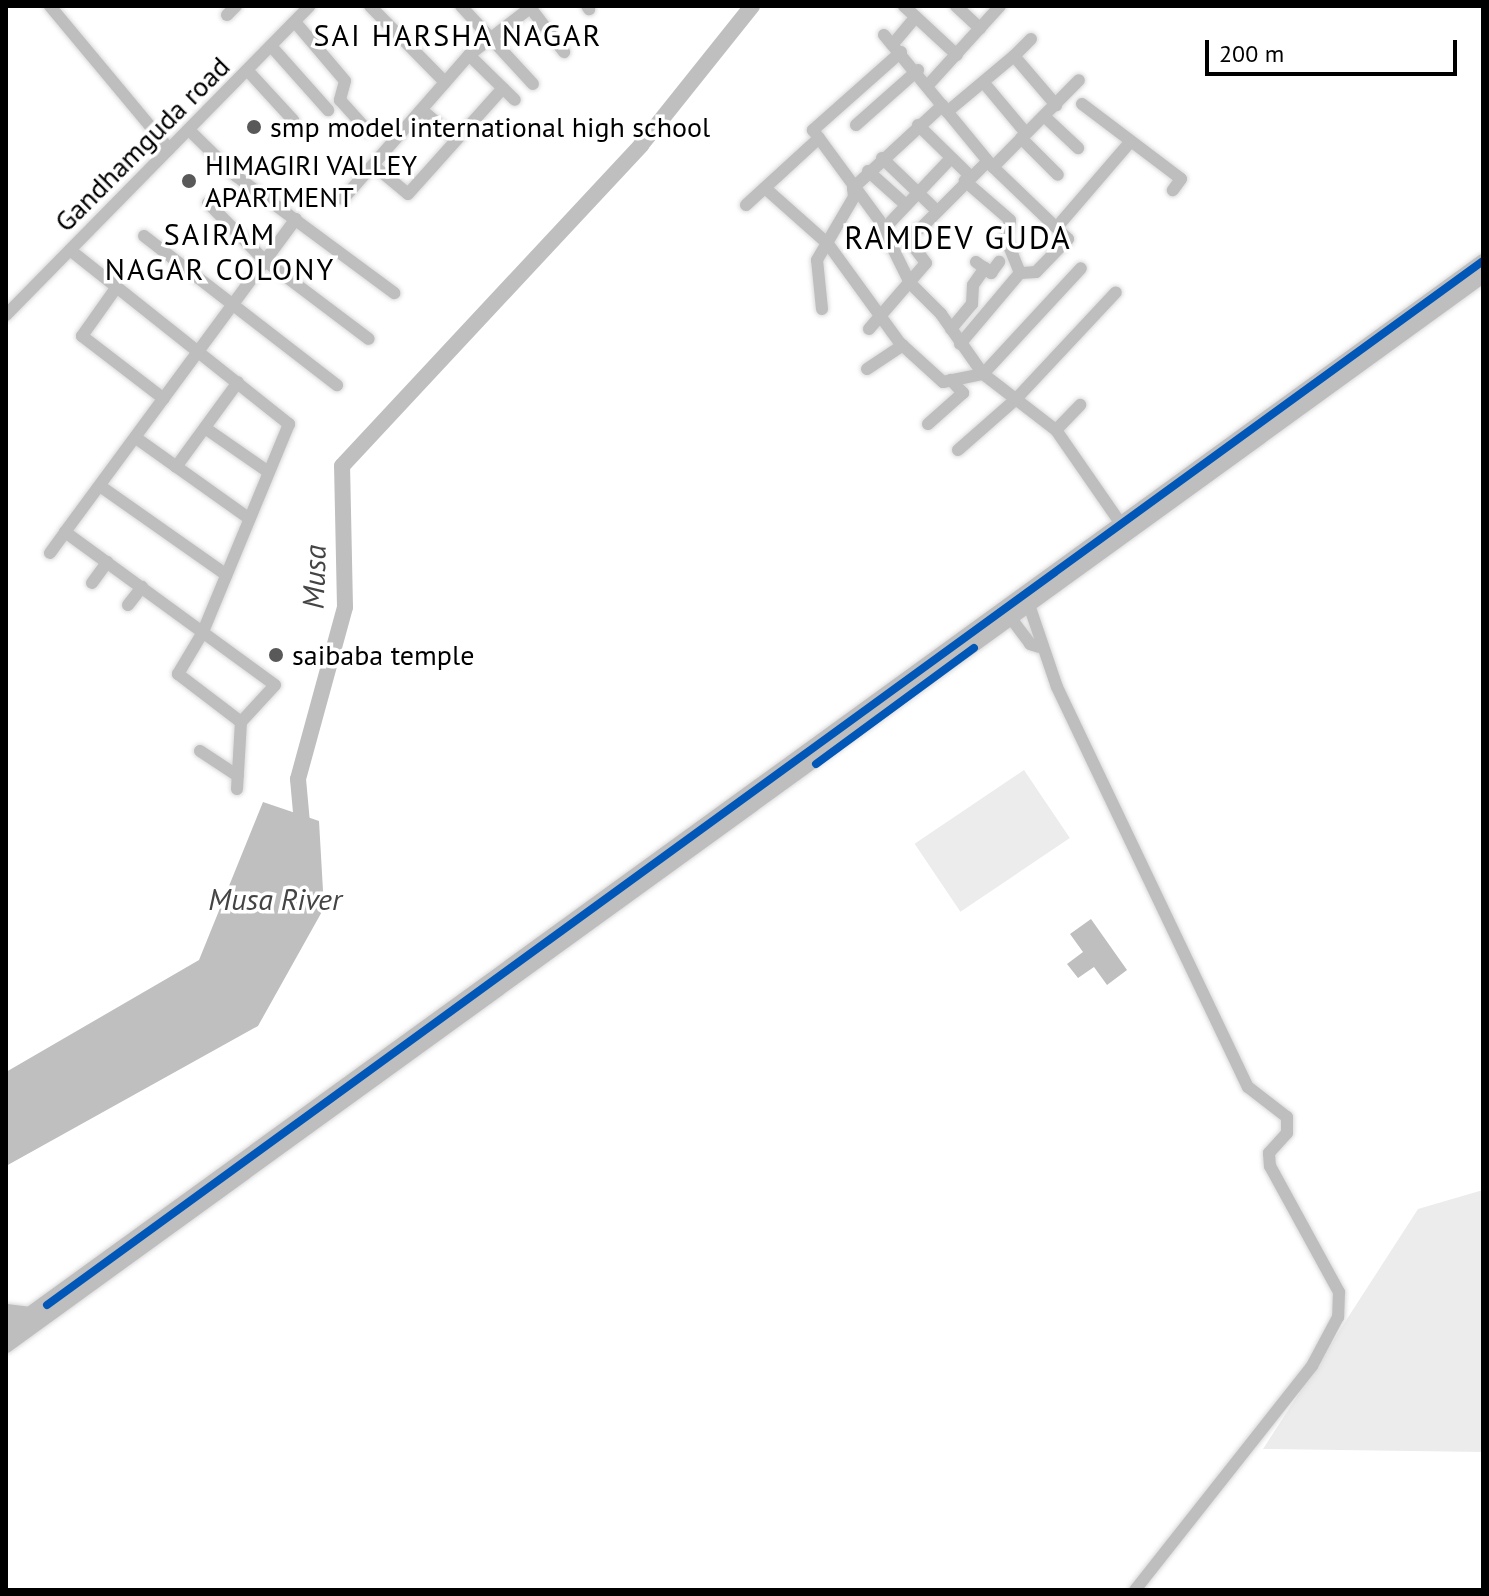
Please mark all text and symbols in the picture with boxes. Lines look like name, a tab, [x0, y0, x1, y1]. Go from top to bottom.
district label: SAI HARSHA NAGAR	[313, 17, 603, 53]
scale bar	[1209, 24, 1461, 74]
text: 200 m	[1219, 38, 1284, 69]
street label: Gandhamguda road	[48, 50, 236, 238]
place label: smp model international high school	[270, 110, 710, 144]
marker: smp model international high school	[245, 118, 263, 136]
place label: HIMAGIRI VALLEY APARTMENT	[205, 148, 418, 214]
marker: HIMAGIRI VALLEY APARTMENT	[180, 172, 198, 190]
district label: SAIRAM NAGAR COLONY	[105, 216, 335, 286]
district label: RAMDEV GUDA	[844, 218, 1072, 256]
water label: Musa	[295, 544, 333, 610]
place label: saibaba temple	[292, 638, 474, 672]
marker: saibaba temple	[267, 646, 285, 664]
water label: Musa River	[208, 881, 342, 917]

